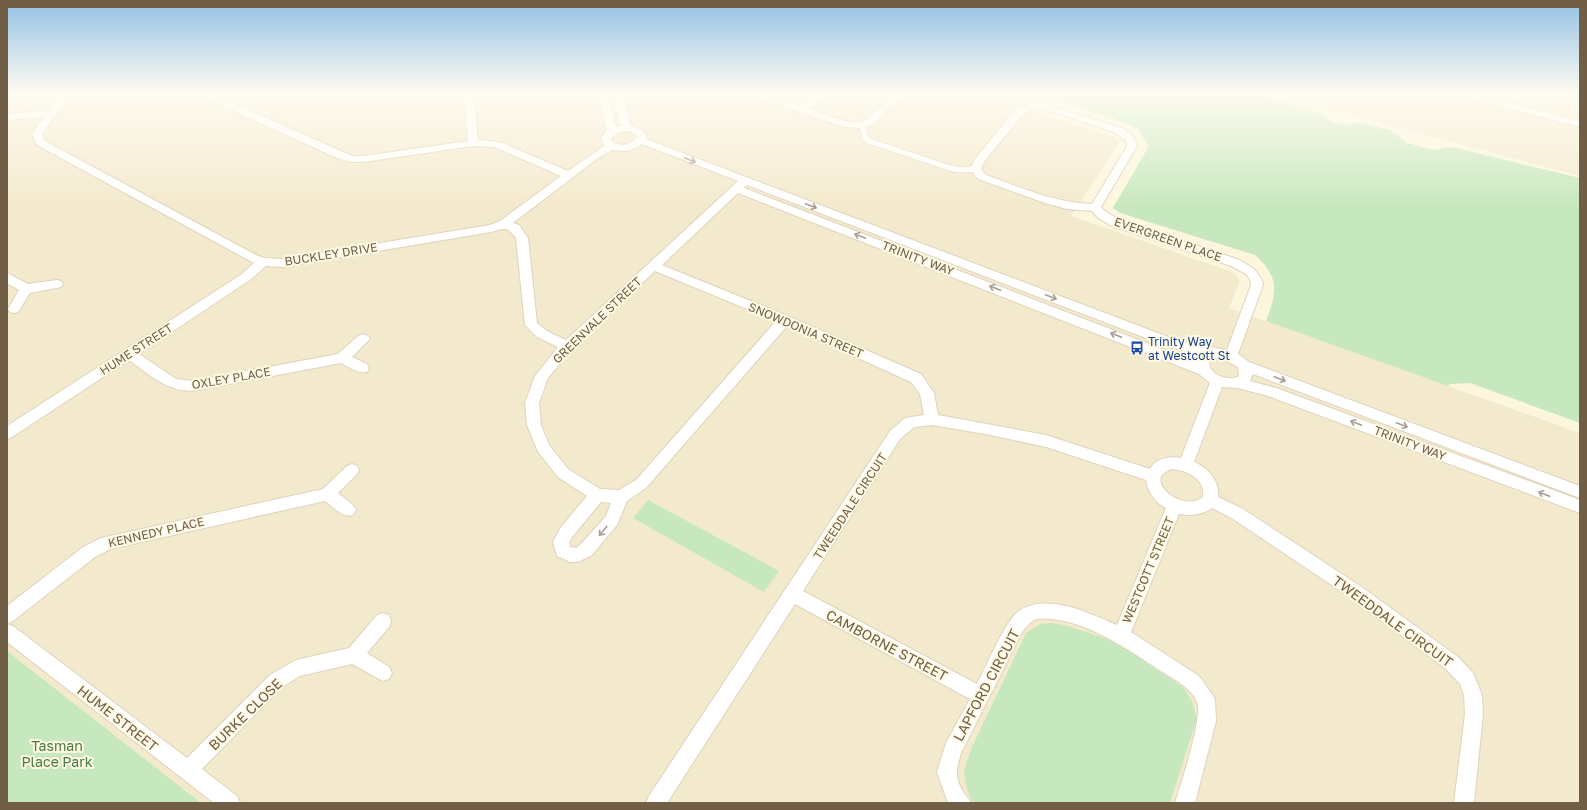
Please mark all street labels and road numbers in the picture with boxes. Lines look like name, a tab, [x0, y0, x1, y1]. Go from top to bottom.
street label: EVERGREEN PLACE	[1112, 214, 1224, 264]
street label: TRINITY WAY	[880, 237, 956, 279]
street label: BUCKLEY DRIVE	[283, 239, 379, 269]
street label: GREENVALE STREET	[549, 273, 645, 366]
street label: SNOWDONIA STREET	[746, 299, 866, 361]
street label: HUME STREET	[97, 320, 176, 378]
street label: OXLEY PLACE	[190, 364, 272, 392]
street label: TRINITY WAY	[1372, 422, 1448, 464]
street label: TWEEDDALE CIRCUIT	[810, 449, 890, 562]
street label: KENNEDY PLACE	[106, 514, 206, 550]
street label: WESTCOTT STREET	[1119, 514, 1177, 625]
street label: TWEEDDALE CIRCUIT	[1330, 572, 1457, 671]
street label: CAMBORNE STREET	[823, 606, 951, 684]
street label: LAPFORD CIRCUIT	[949, 626, 1023, 744]
street label: BURKE CLOSE	[205, 675, 285, 753]
street label: HUME STREET	[74, 681, 162, 755]

